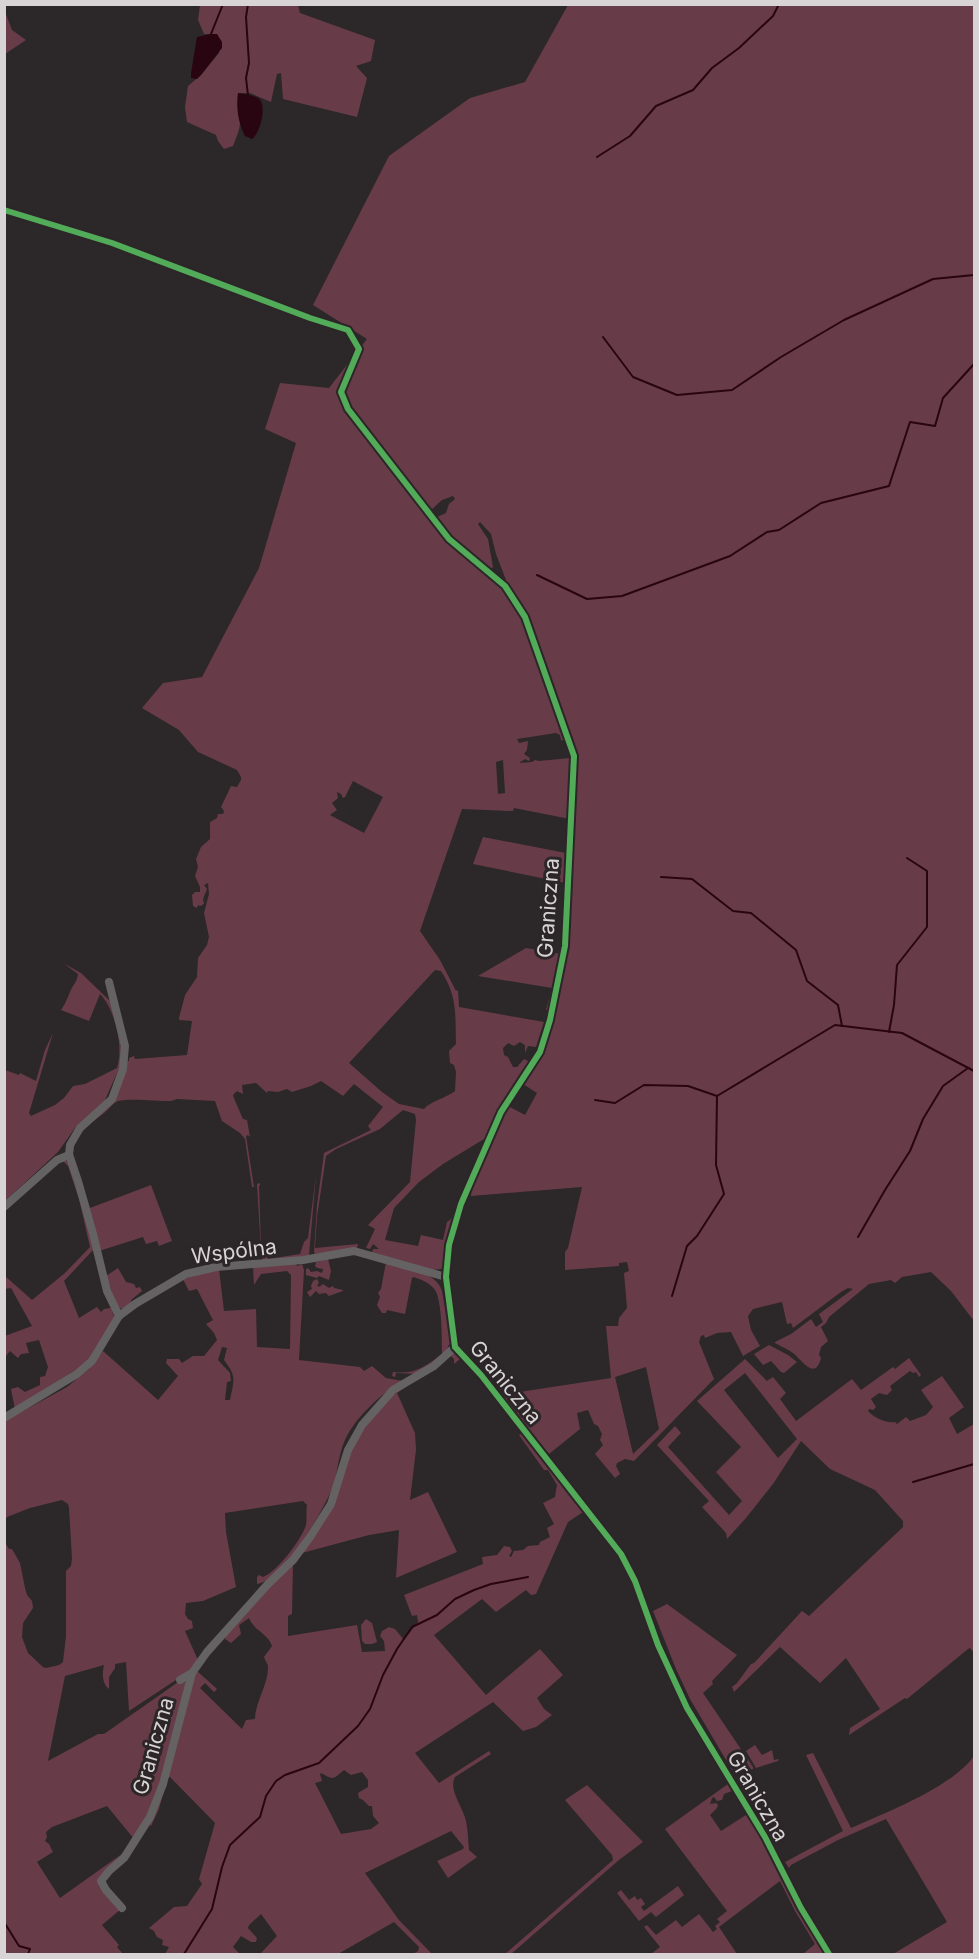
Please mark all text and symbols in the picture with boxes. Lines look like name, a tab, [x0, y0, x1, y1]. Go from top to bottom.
street label: Graniczna	[532, 857, 564, 959]
street label: Wspólna	[190, 1233, 278, 1269]
street label: Graniczna	[465, 1335, 547, 1429]
street label: Graniczna	[127, 1694, 179, 1798]
street label: Graniczna	[722, 1746, 794, 1846]

